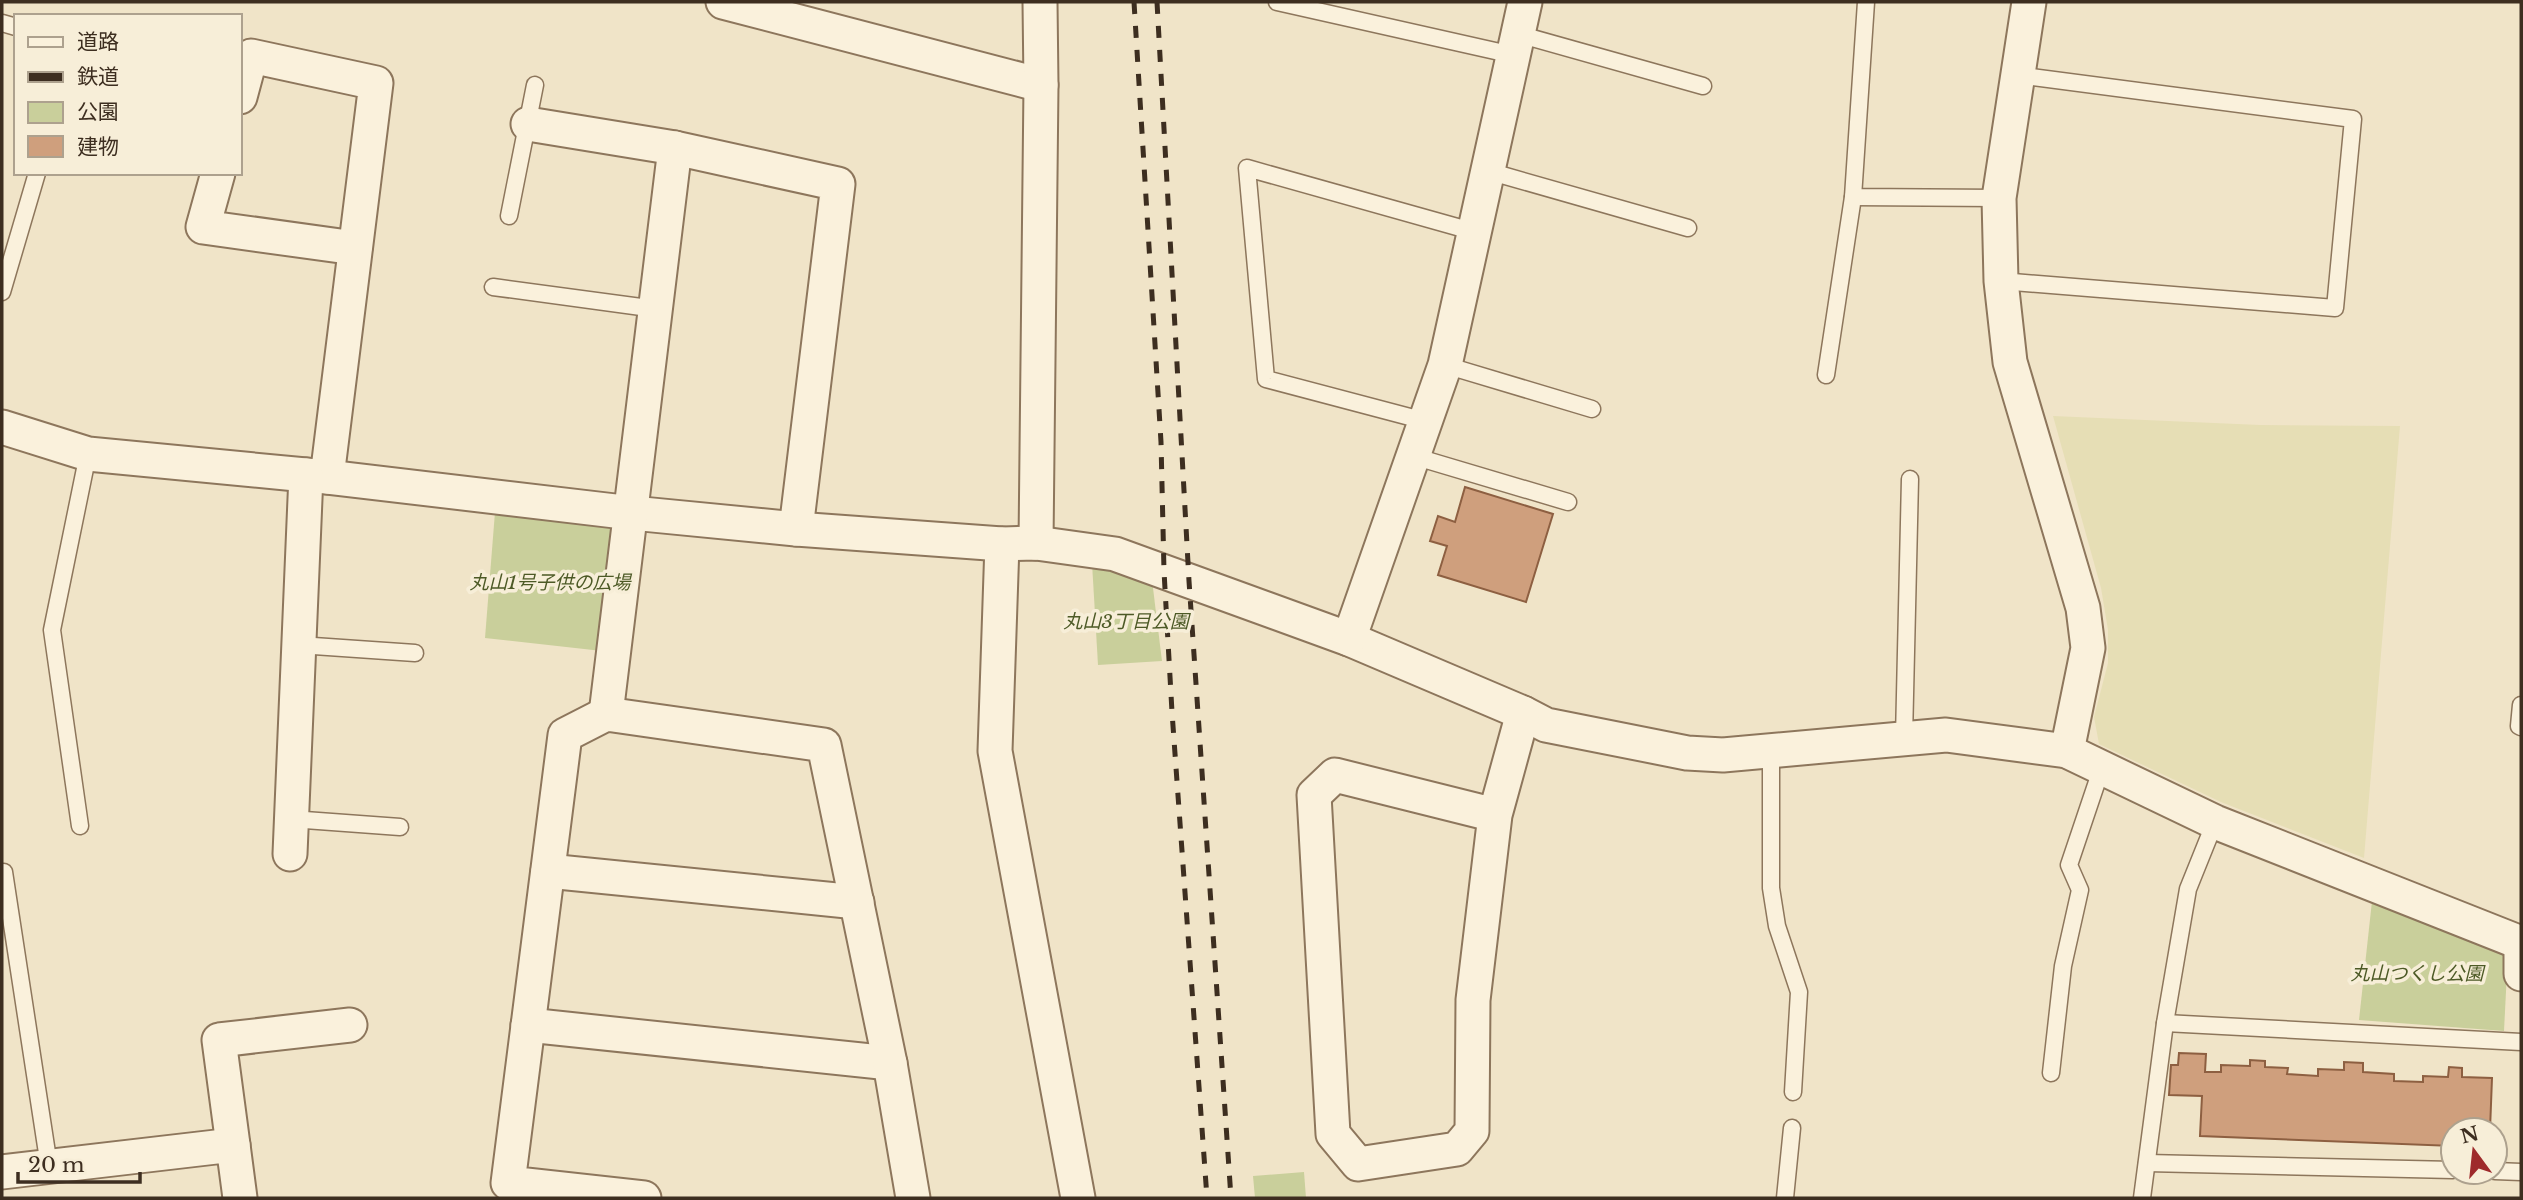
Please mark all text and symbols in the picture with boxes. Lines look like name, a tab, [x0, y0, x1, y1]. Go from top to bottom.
legend	[14, 14, 242, 175]
text: 道路	[77, 29, 119, 55]
text: 鉄道	[77, 64, 119, 90]
text: 公園	[77, 99, 119, 125]
text: 建物	[77, 134, 119, 160]
park label: 丸山1号子供の広場	[469, 571, 632, 594]
park label: 丸山3丁目公園	[1063, 610, 1192, 633]
park label: 丸山つくし公園	[2350, 962, 2486, 985]
north arrow	[2439, 1116, 2509, 1186]
text: N	[2458, 1122, 2481, 1148]
scale bar	[18, 1140, 140, 1184]
text: 20 m	[28, 1152, 85, 1178]

